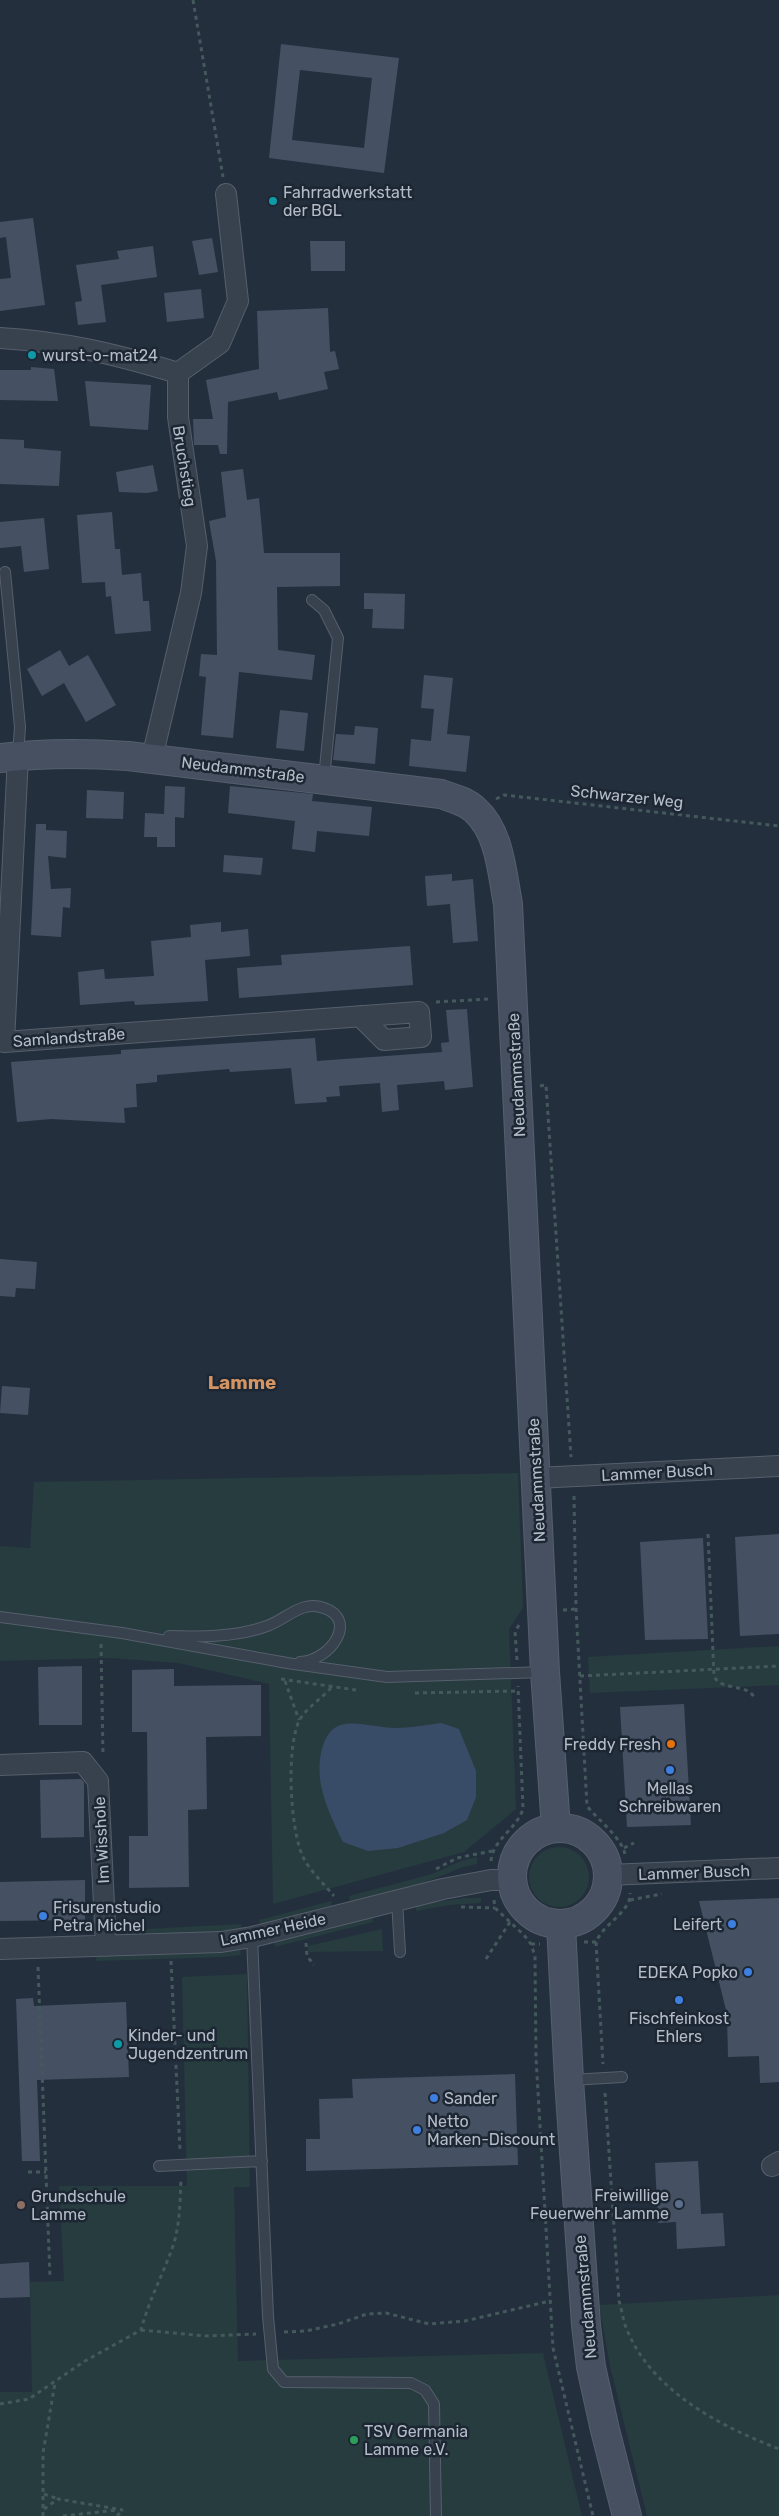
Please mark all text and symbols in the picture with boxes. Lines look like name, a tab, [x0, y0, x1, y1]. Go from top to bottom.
place label: Fahrradwerkstatt der BGL	[283, 183, 412, 220]
marker: Fahrradwerkstatt der BGL	[267, 195, 279, 207]
place label: wurst-o-mat24	[42, 346, 158, 365]
marker: wurst-o-mat24	[26, 349, 38, 361]
street label: Bruchstieg	[169, 424, 200, 508]
street label: Neudammstraße	[180, 753, 306, 786]
street label: Schwarzer Weg	[570, 781, 684, 812]
street label: Neudammstraße	[504, 1012, 529, 1137]
street label: Samlandstraße	[12, 1024, 126, 1051]
district label: Lamme	[208, 1371, 276, 1394]
street label: Neudammstraße	[524, 1417, 549, 1542]
street label: Lammer Busch	[601, 1460, 713, 1485]
place label: Freddy Fresh	[564, 1735, 661, 1754]
marker: Freddy Fresh	[665, 1738, 677, 1750]
marker: Mellas Schreibwaren	[664, 1764, 676, 1776]
place label: Mellas Schreibwaren	[619, 1779, 721, 1816]
street label: Im Wisshole	[90, 1796, 113, 1884]
street label: Lammer Busch	[638, 1861, 750, 1884]
place label: Frisurenstudio Petra Michel	[53, 1898, 161, 1935]
street label: Lammer Heide	[218, 1909, 328, 1950]
marker: Frisurenstudio Petra Michel	[37, 1910, 49, 1922]
place label: Leifert	[673, 1915, 722, 1934]
marker: Leifert	[726, 1918, 738, 1930]
place label: EDEKA Popko	[638, 1963, 738, 1982]
marker: EDEKA Popko	[742, 1966, 754, 1978]
marker: Fischfeinkost Ehlers	[673, 1994, 685, 2006]
place label: Fischfeinkost Ehlers	[629, 2009, 729, 2046]
place label: Kinder- und Jugendzentrum	[128, 2026, 248, 2063]
marker: Kinder- und Jugendzentrum	[112, 2038, 124, 2050]
place label: Sander	[444, 2089, 497, 2108]
marker: Sander	[428, 2092, 440, 2104]
place label: Netto Marken-Discount	[427, 2112, 555, 2149]
marker: Netto Marken-Discount	[411, 2124, 423, 2136]
place label: Freiwillige Feuerwehr Lamme	[530, 2186, 669, 2223]
place label: Grundschule Lamme	[31, 2187, 126, 2224]
marker: Freiwillige Feuerwehr Lamme	[673, 2198, 685, 2210]
marker: Grundschule Lamme	[15, 2199, 27, 2211]
street label: Neudammstraße	[571, 2234, 600, 2360]
place label: TSV Germania Lamme e.V.	[364, 2422, 468, 2459]
marker: TSV Germania Lamme e.V.	[348, 2434, 360, 2446]

